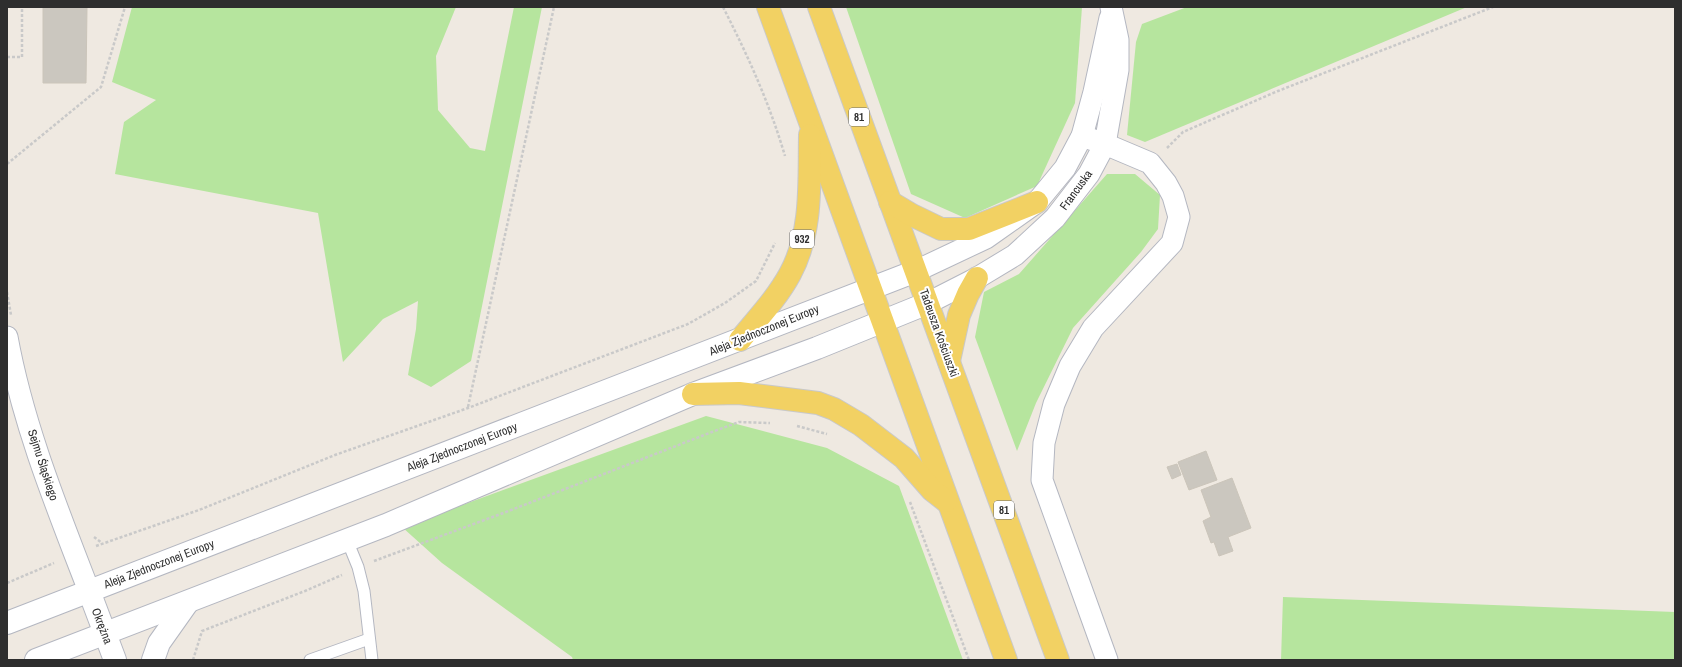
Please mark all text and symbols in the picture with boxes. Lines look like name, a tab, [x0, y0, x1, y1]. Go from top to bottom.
road number: 81	[849, 108, 869, 126]
street label: Francuska	[1056, 166, 1096, 213]
road number: 932	[790, 230, 814, 248]
street label: Tadeusza Kościuszki	[916, 287, 962, 379]
street label: Aleja Zjednoczonej Europy	[706, 301, 821, 360]
street label: Aleja Zjednoczonej Europy	[404, 419, 520, 476]
street label: Sejmu Śląskiego	[24, 427, 62, 503]
road number: 81	[994, 501, 1014, 519]
street label: Aleja Zjednoczonej Europy	[101, 536, 217, 593]
street label: Okrężna	[88, 606, 116, 647]

